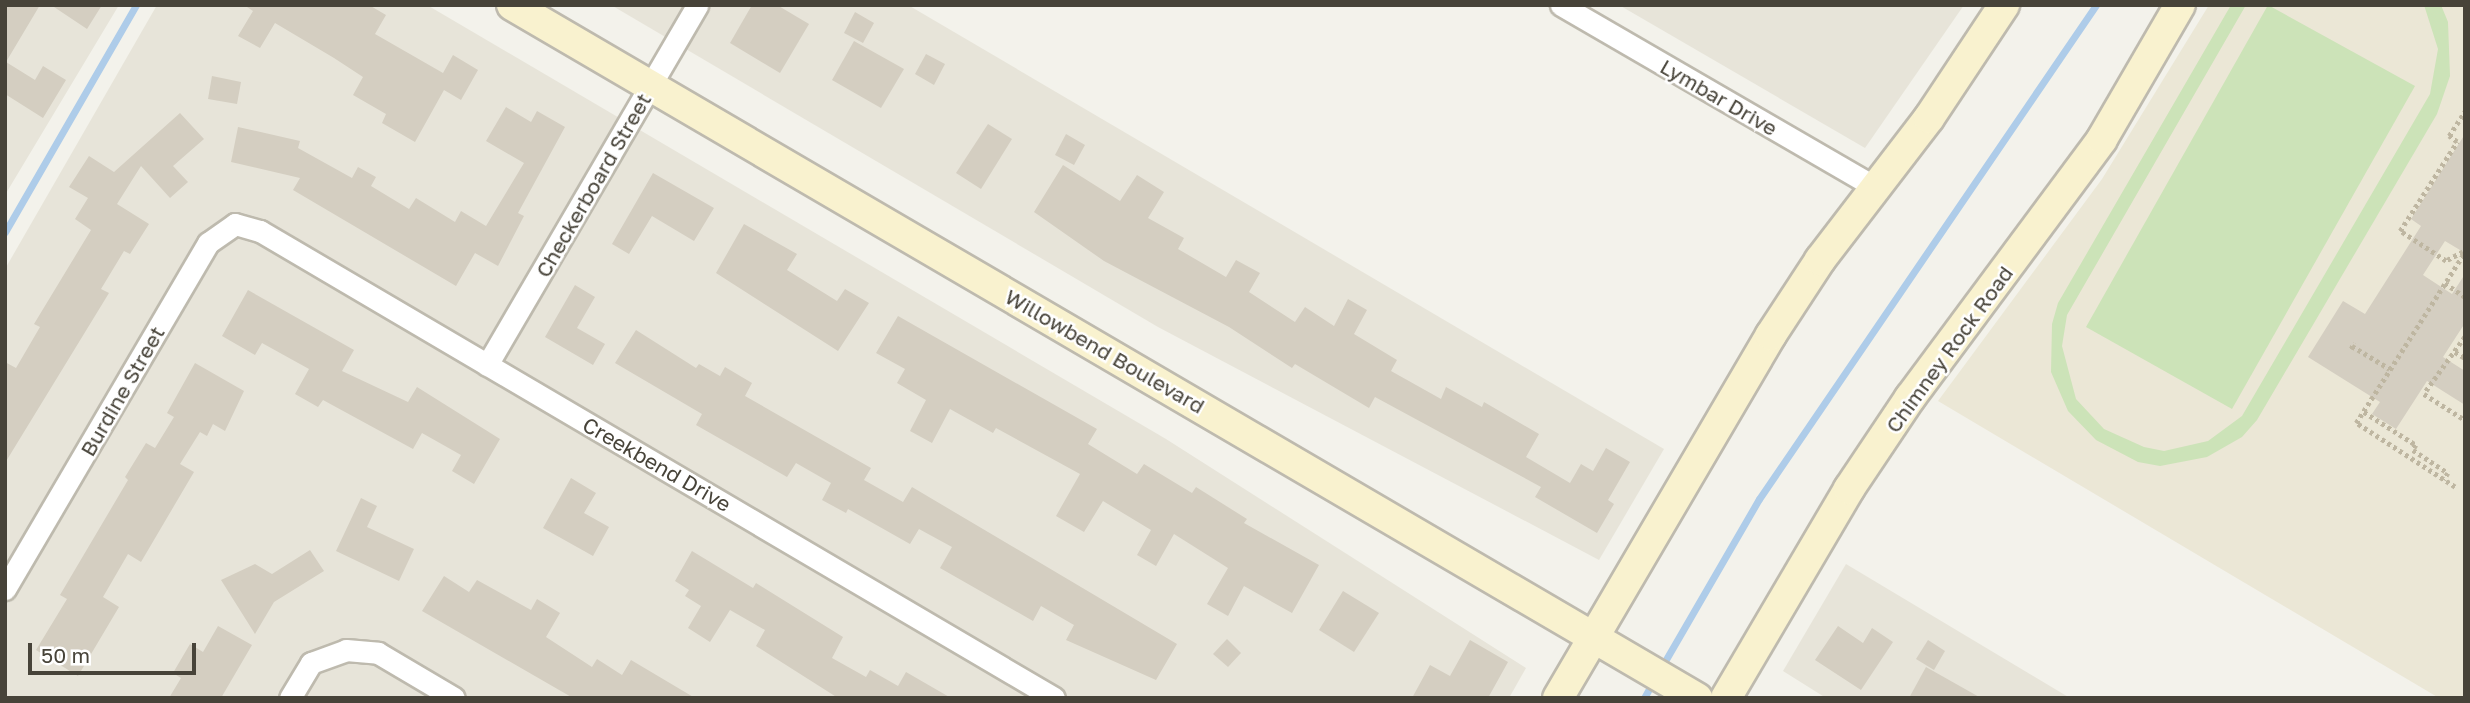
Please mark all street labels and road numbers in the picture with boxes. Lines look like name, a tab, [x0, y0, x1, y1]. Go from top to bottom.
street label: Lymbar Drive	[1656, 53, 1782, 141]
street label: Checkerboard Street	[530, 88, 656, 282]
street label: Chimney Rock Road	[1880, 261, 2018, 437]
street label: Willowbend Boulevard	[1001, 284, 1209, 418]
street label: Burdine Street	[75, 322, 169, 460]
street label: Creekbend Drive	[579, 411, 735, 517]

